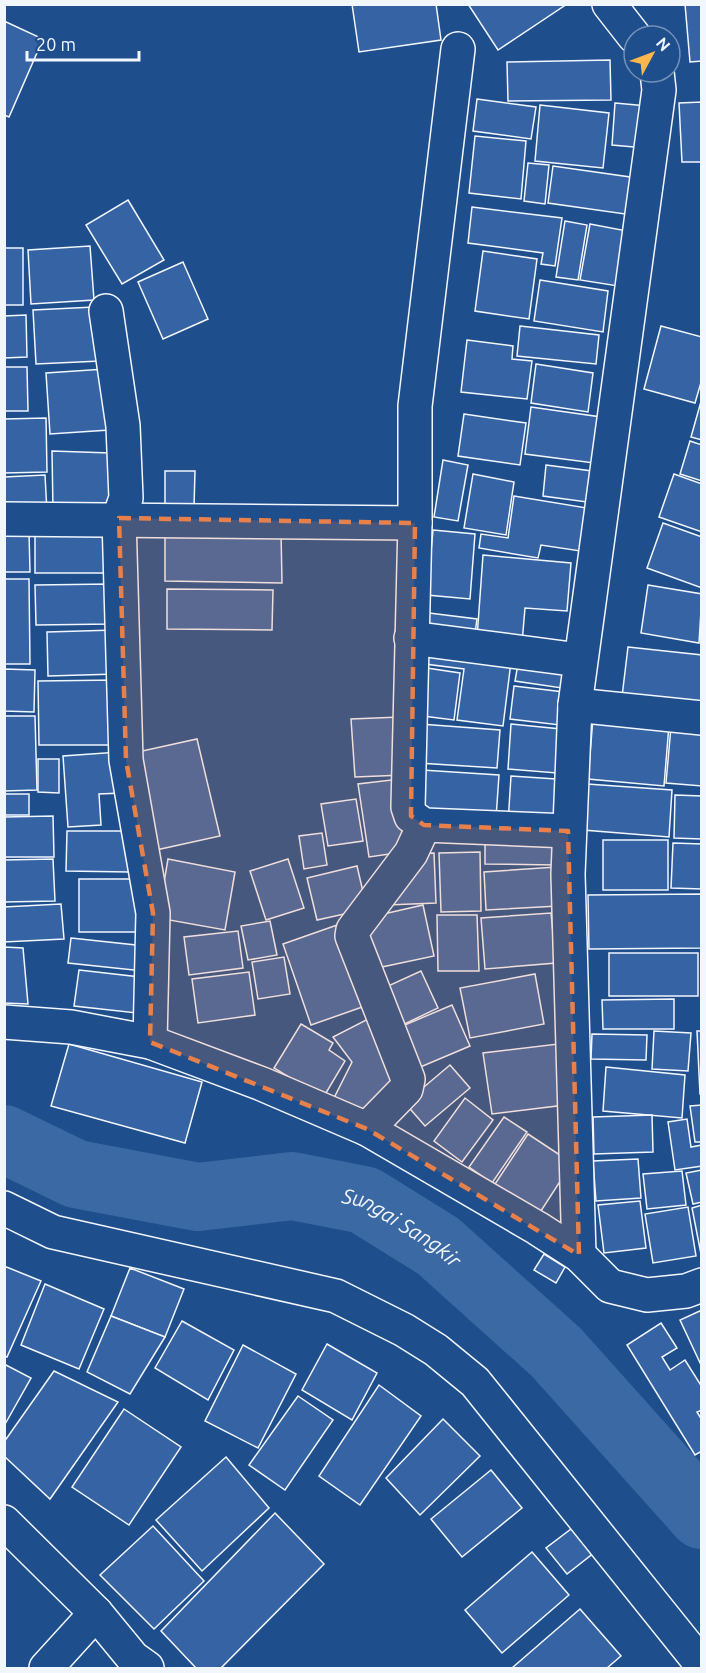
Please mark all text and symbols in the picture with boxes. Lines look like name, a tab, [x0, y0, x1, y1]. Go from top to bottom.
scale bar	[27, 24, 140, 62]
north arrow	[622, 24, 682, 84]
text: 20 m	[36, 34, 76, 54]
text: N	[653, 34, 674, 55]
water label: Sungai Sangkir	[339, 1183, 467, 1273]

